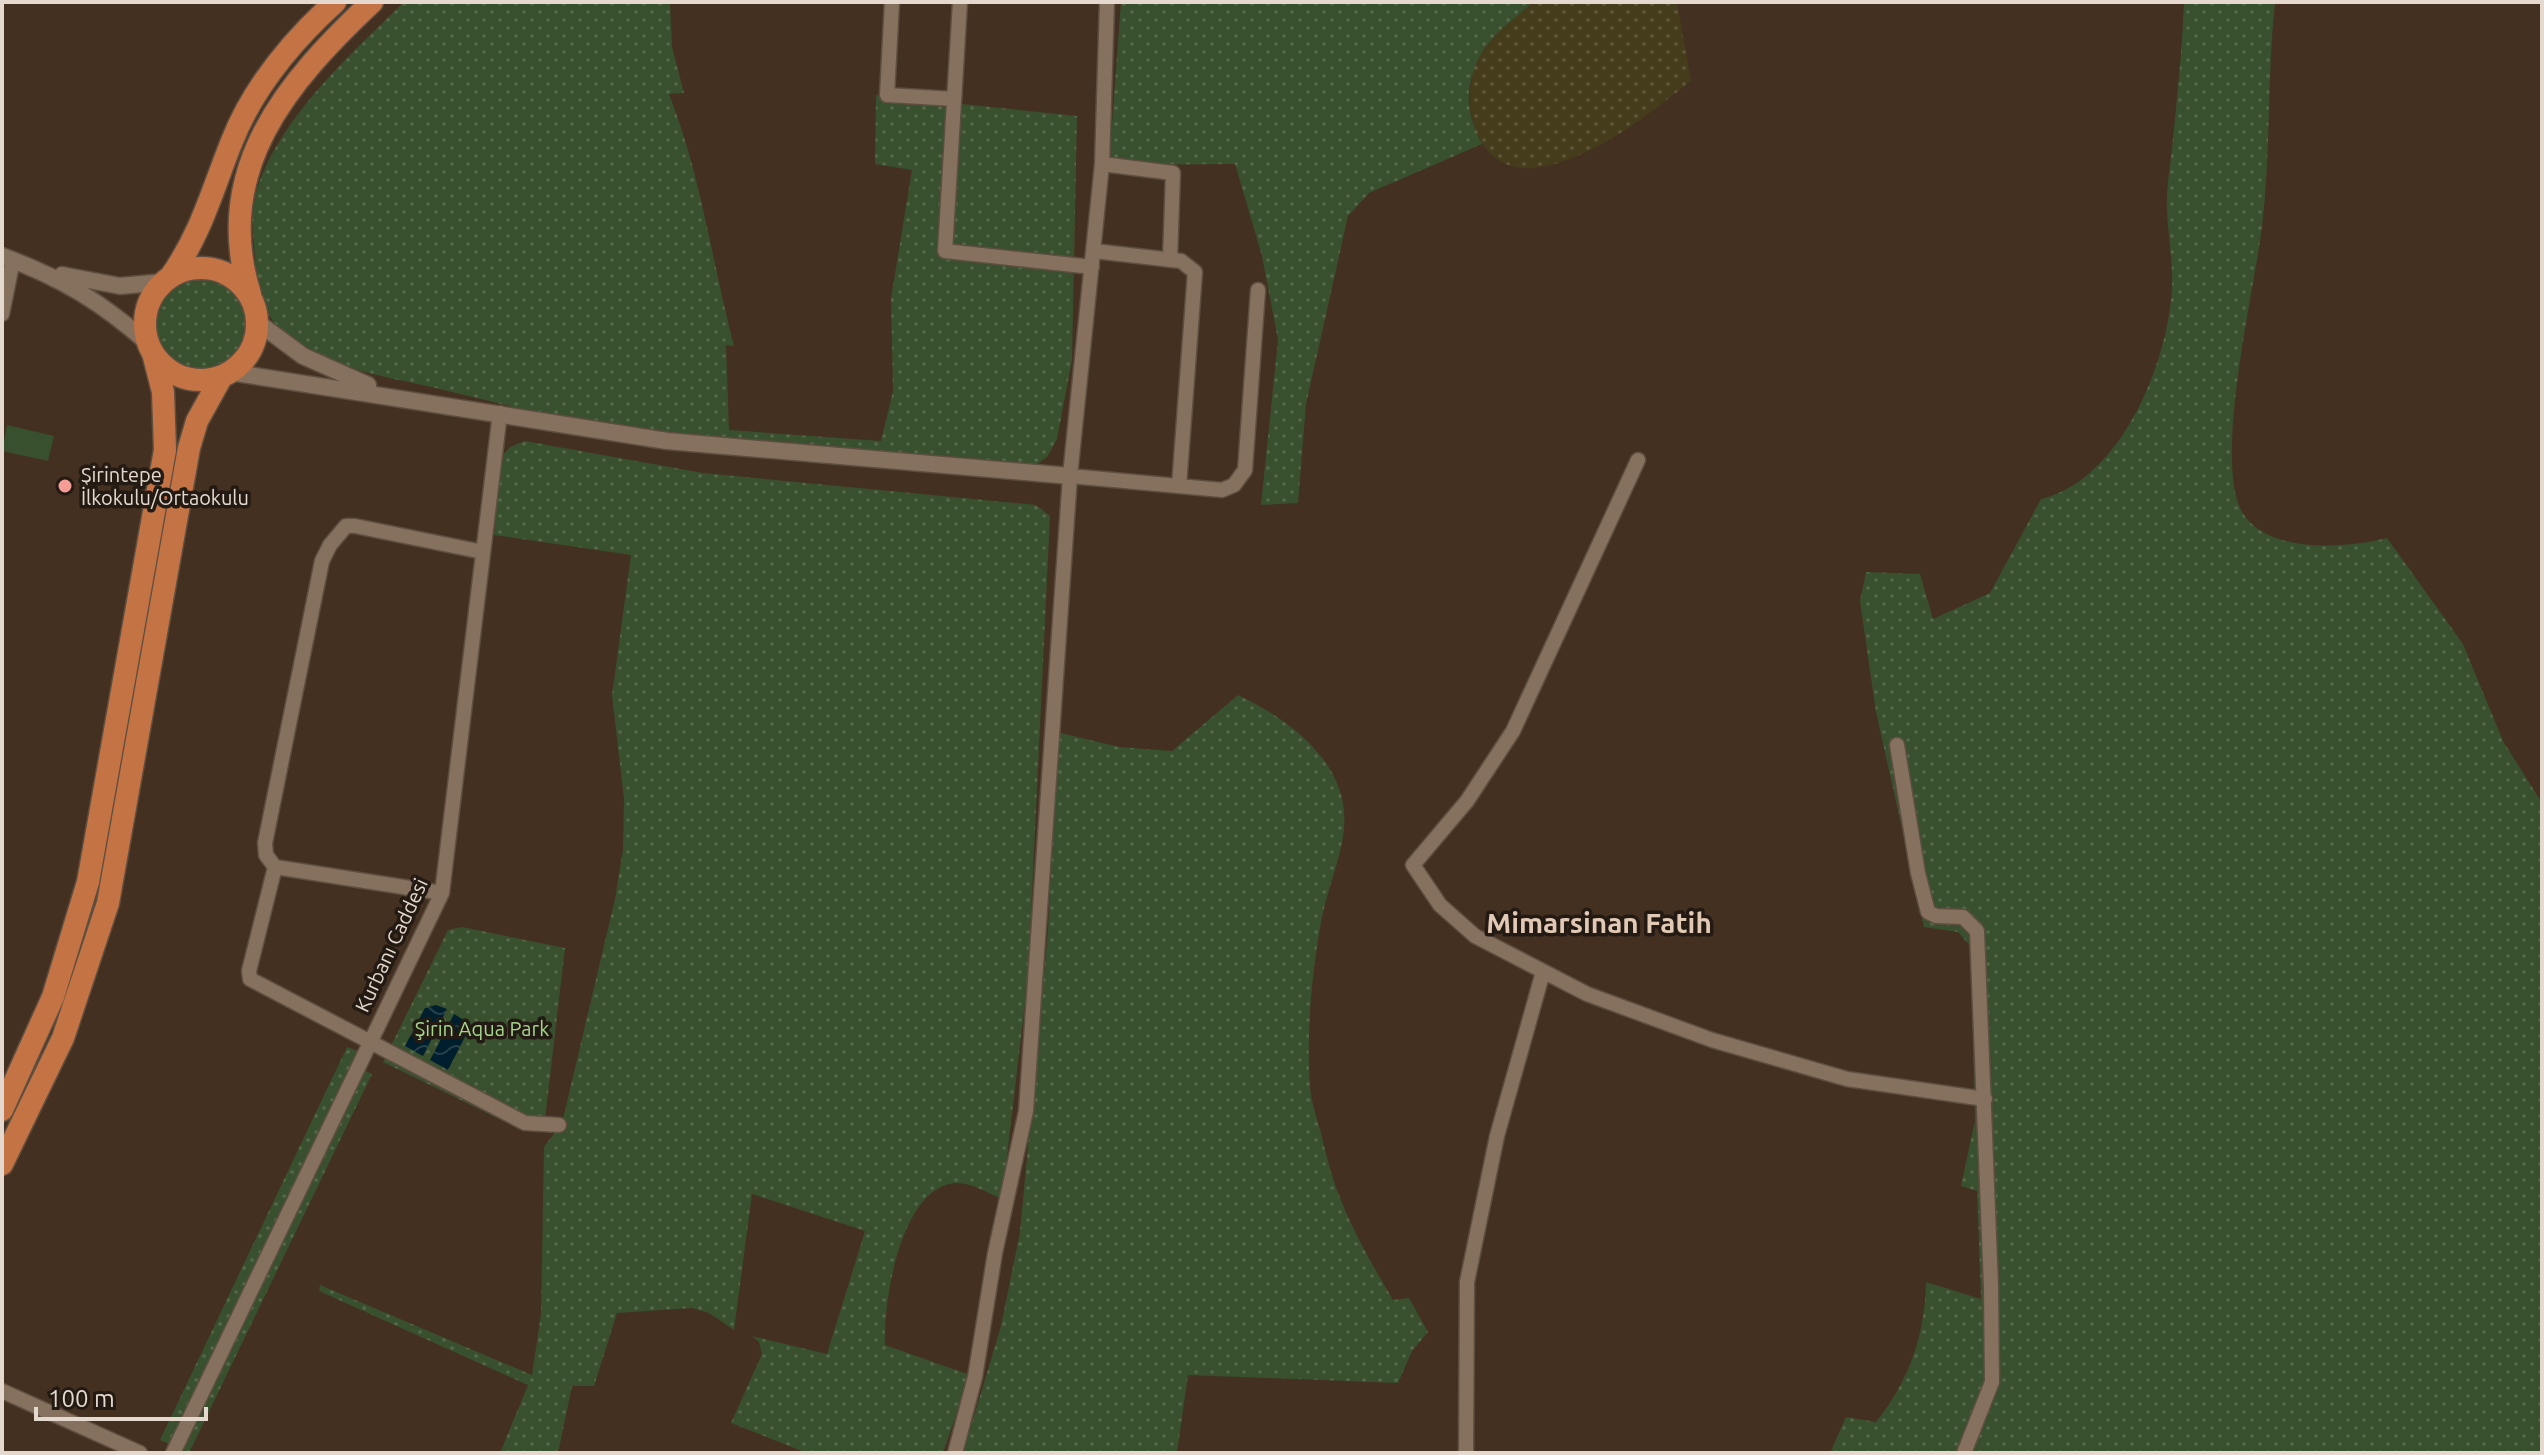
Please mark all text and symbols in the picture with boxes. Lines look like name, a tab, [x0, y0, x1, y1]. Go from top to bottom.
place label: Şirintepe İlkokulu/Ortaokulu	[81, 463, 249, 509]
marker: Şirintepe İlkokulu/Ortaokulu	[56, 477, 74, 495]
street label: Kurbanı Caddesi	[350, 875, 432, 1015]
district label: Mimarsinan Fatih	[1486, 907, 1712, 938]
park label: Şirin Aqua Park	[415, 1017, 549, 1040]
scale bar	[36, 1371, 206, 1421]
text: 100 m	[48, 1385, 115, 1412]

